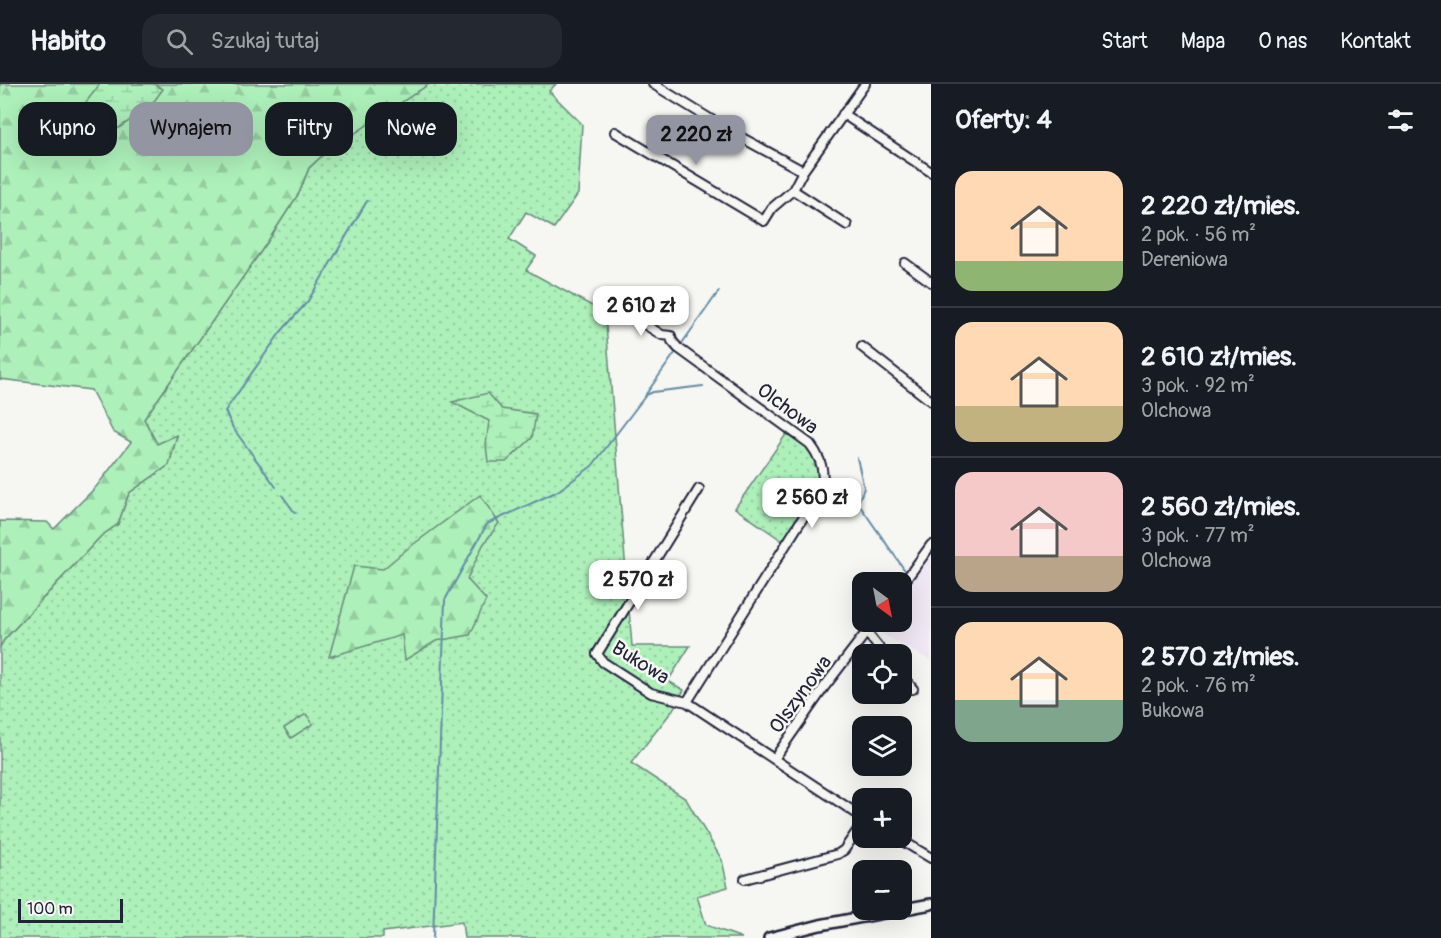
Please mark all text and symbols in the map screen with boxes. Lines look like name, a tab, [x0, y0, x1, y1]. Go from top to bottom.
search box	[142, 14, 562, 68]
text: Habito	[30, 24, 106, 59]
icon: search	[163, 25, 196, 58]
text: Szukaj tutaj	[211, 27, 319, 55]
text: Start	[1101, 28, 1148, 55]
text: Mapa	[1181, 28, 1225, 55]
text: O nas	[1258, 28, 1307, 55]
text: Kontakt	[1340, 28, 1411, 55]
chip: Kupno	[18, 102, 117, 156]
chip: Wynajem	[129, 102, 253, 156]
chip: Filtry	[265, 102, 353, 156]
chip: Nowe	[365, 102, 457, 156]
text: Oferty: 4	[955, 104, 1052, 136]
icon: filters	[1384, 104, 1417, 137]
pin: 2 220 zł	[634, 115, 758, 166]
text: 2 220 zł	[660, 122, 732, 147]
text: 2 220 zł/mies.	[1141, 190, 1301, 222]
icon: home	[1003, 195, 1075, 267]
text: 2 pok. · 56 m²	[1141, 222, 1256, 247]
text: Dereniowa	[1141, 247, 1228, 272]
pin: 2 610 zł	[579, 286, 703, 337]
text: 2 610 zł	[607, 293, 675, 318]
text: 2 610 zł/mies.	[1141, 341, 1297, 373]
icon: home	[1003, 346, 1075, 418]
text: 3 pok. · 92 m²	[1141, 373, 1255, 398]
street label: Olchowa	[752, 377, 823, 440]
text: Olchowa	[1141, 398, 1211, 423]
pin: 2 560 zł	[750, 478, 874, 529]
text: 2 560 zł	[776, 485, 848, 510]
text: 2 560 zł/mies.	[1141, 491, 1301, 523]
icon: home	[1003, 496, 1075, 568]
text: 3 pok. · 77 m²	[1141, 523, 1255, 548]
text: Olchowa	[1141, 548, 1211, 573]
pin: 2 570 zł	[576, 560, 700, 611]
text: 2 570 zł	[603, 567, 673, 592]
north arrow	[852, 572, 912, 632]
map controls	[852, 572, 912, 920]
street label: Bukowa	[607, 635, 674, 690]
text: 2 570 zł/mies.	[1141, 641, 1300, 673]
button: locate	[852, 644, 912, 704]
icon: home	[1003, 646, 1075, 718]
street label: Olszynowa	[764, 650, 837, 738]
text: 2 pok. · 76 m²	[1141, 673, 1256, 698]
text: Bukowa	[1141, 698, 1204, 723]
button: layers	[852, 716, 912, 776]
button: +	[852, 788, 912, 848]
button: −	[852, 860, 912, 920]
scale bar	[18, 896, 123, 924]
text: 100 m	[27, 899, 73, 919]

